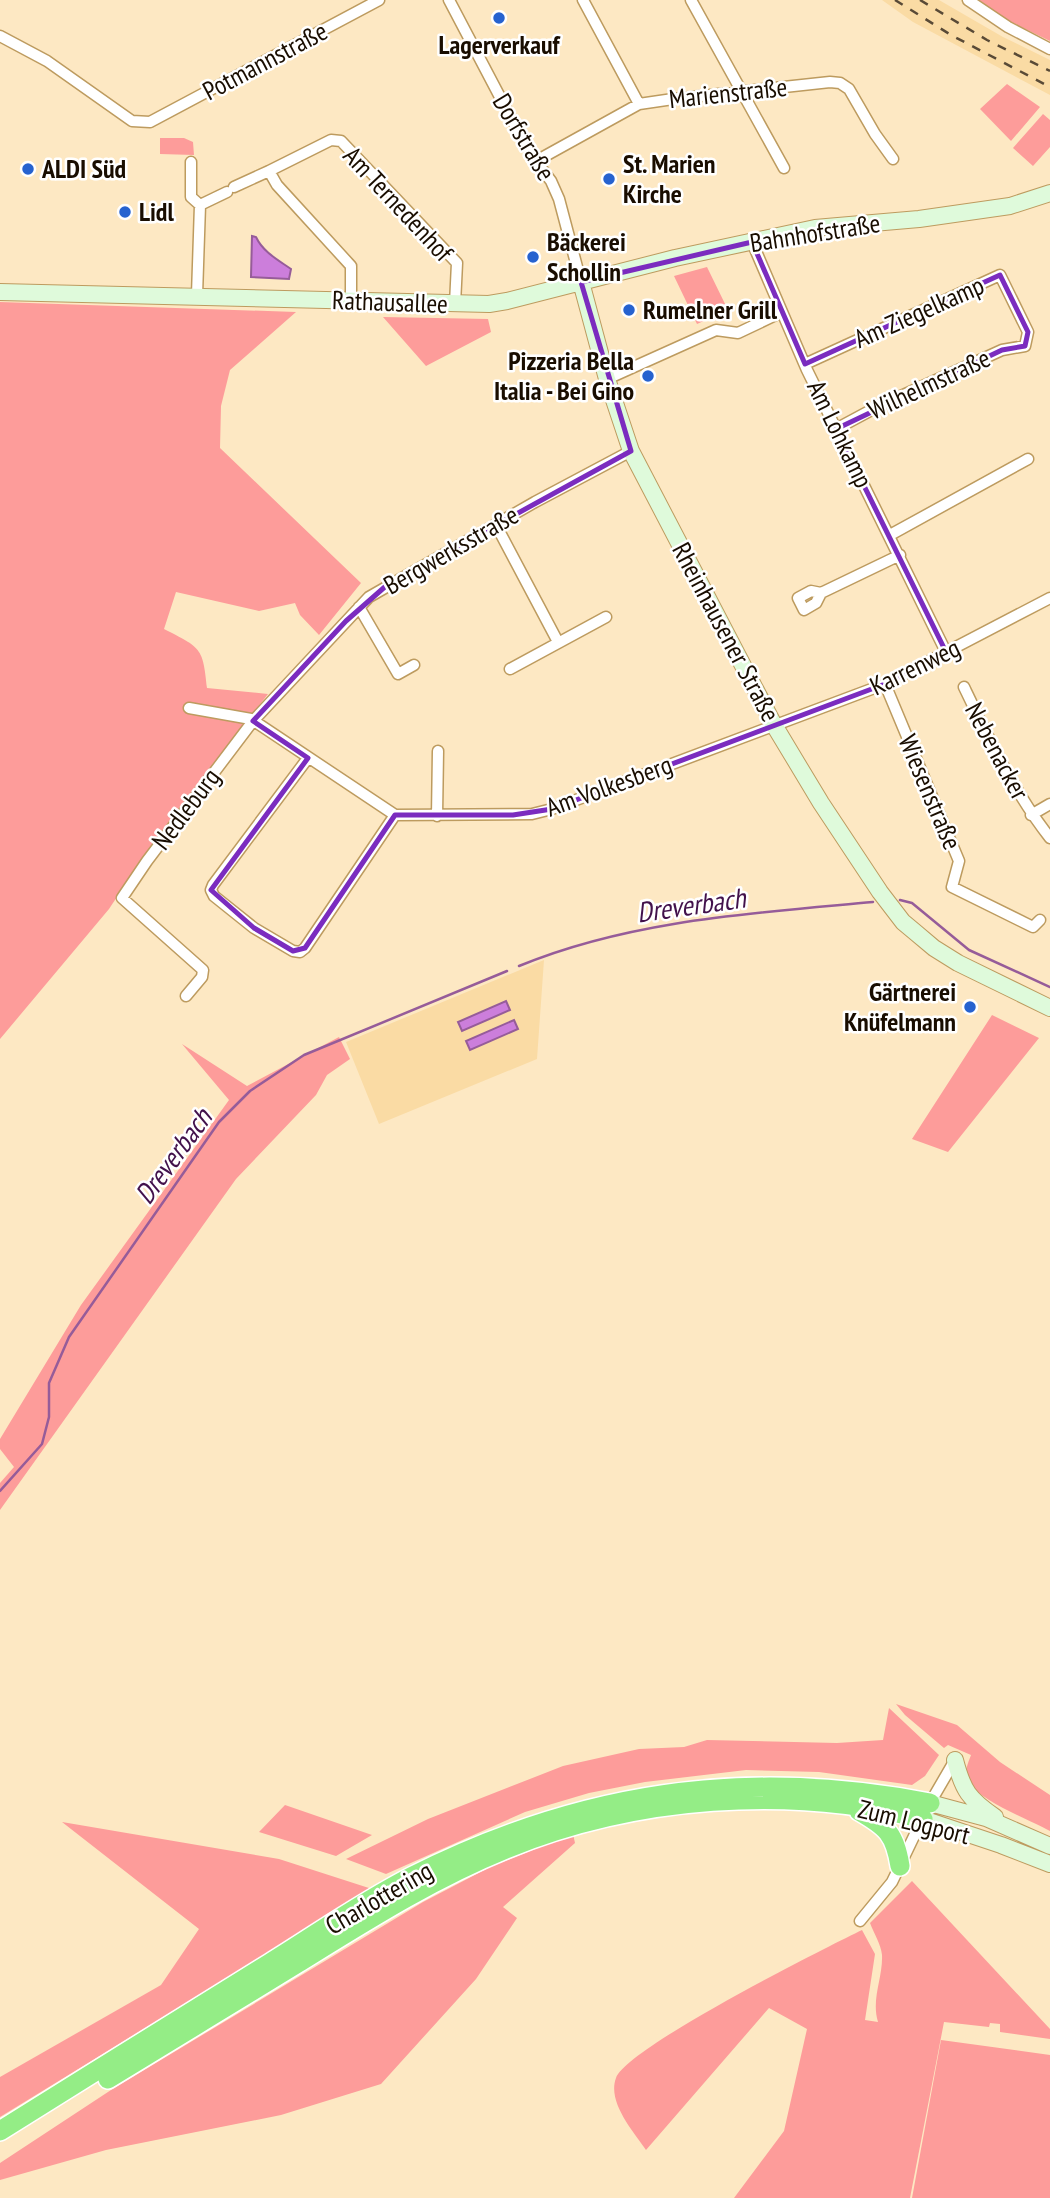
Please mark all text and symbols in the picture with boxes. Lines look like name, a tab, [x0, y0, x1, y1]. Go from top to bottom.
marker: Lagerverkauf	[491, 10, 507, 26]
street label: Potmannstraße	[197, 14, 333, 107]
place label: Lagerverkauf	[439, 28, 562, 61]
street label: Marienstraße	[667, 70, 789, 115]
street label: Dorfstraße	[486, 87, 563, 186]
street label: Am Ternedenhof	[337, 139, 461, 269]
place label: St. Marien Kirche	[623, 147, 716, 210]
place label: ALDI Süd	[41, 152, 126, 185]
marker: ALDI Süd	[20, 161, 36, 177]
marker: St. Marien Kirche	[601, 171, 617, 187]
place label: Lidl	[139, 195, 174, 228]
marker: Lidl	[117, 204, 133, 220]
street label: Bahnhofstraße	[747, 206, 882, 259]
place label: Bäckerei Schollin	[547, 225, 626, 288]
marker: Bäckerei Schollin	[525, 249, 541, 265]
street label: Am Ziegelkamp	[849, 268, 989, 355]
street label: Rathausallee	[332, 283, 448, 320]
place label: Rumelner Grill	[643, 293, 778, 326]
marker: Rumelner Grill	[621, 302, 637, 318]
street label: Wilhelmstraße	[862, 341, 995, 426]
place label: Pizzeria Bella Italia - Bei Gino	[494, 344, 634, 407]
marker: Pizzeria Bella Italia - Bei Gino	[640, 368, 656, 384]
street label: Am Lohkamp	[800, 375, 881, 493]
street label: Bergwerksstraße	[378, 498, 524, 601]
street label: Rheinhausener Straße	[665, 536, 788, 727]
street label: Karrenweg	[864, 631, 965, 702]
street label: Nebenacker	[958, 696, 1037, 805]
street label: Wiesenstraße	[891, 729, 969, 854]
street label: Am Volkesberg	[541, 747, 676, 824]
street label: Nedleburg	[144, 761, 227, 856]
water label: Dreverbach	[634, 878, 749, 930]
place label: Gärtnerei Knüfelmann	[844, 975, 956, 1038]
marker: Gärtnerei Knüfelmann	[962, 999, 978, 1015]
water label: Dreverbach	[126, 1099, 221, 1211]
street label: Zum Logport	[855, 1792, 974, 1851]
street label: Charlottering	[319, 1854, 438, 1941]

